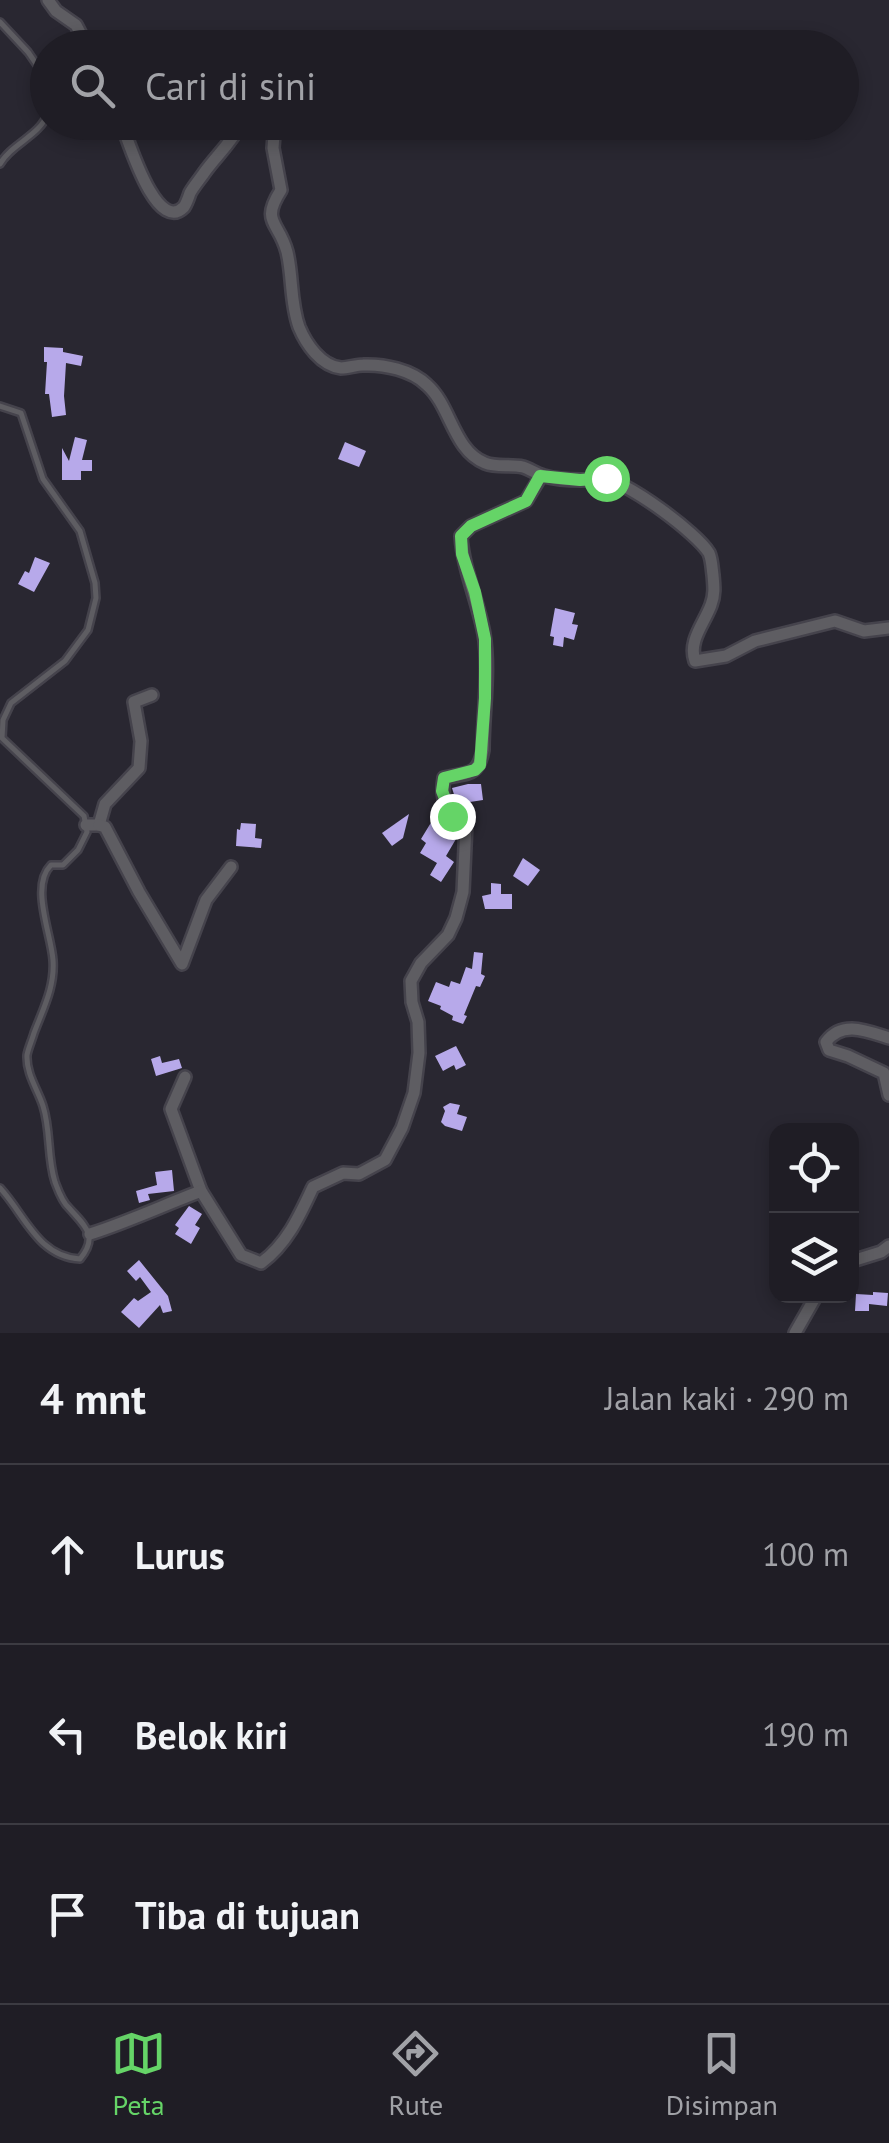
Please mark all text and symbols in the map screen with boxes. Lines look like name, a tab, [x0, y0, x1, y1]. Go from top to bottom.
search box	[30, 30, 859, 140]
icon: search	[65, 58, 120, 113]
text: Cari di sini	[145, 61, 316, 110]
route start	[584, 456, 630, 502]
route end	[430, 794, 476, 840]
map controls	[769, 1123, 859, 1303]
button: locate	[769, 1123, 859, 1213]
button: layers	[769, 1213, 859, 1303]
text: 4 mnt	[40, 1371, 146, 1426]
text: Jalan kaki · 290 m	[605, 1377, 849, 1419]
icon: ahead	[40, 1527, 95, 1582]
text: Lurus	[135, 1530, 225, 1579]
text: 100 m	[762, 1533, 849, 1575]
icon: left	[40, 1707, 95, 1762]
text: Belok kiri	[135, 1710, 288, 1759]
text: 190 m	[762, 1713, 849, 1755]
icon: arrive	[40, 1887, 95, 1942]
text: Tiba di tujuan	[135, 1890, 360, 1939]
tab: Peta	[111, 2026, 166, 2123]
tab: Rute	[388, 2026, 443, 2123]
tab: Disimpan	[666, 2026, 778, 2123]

